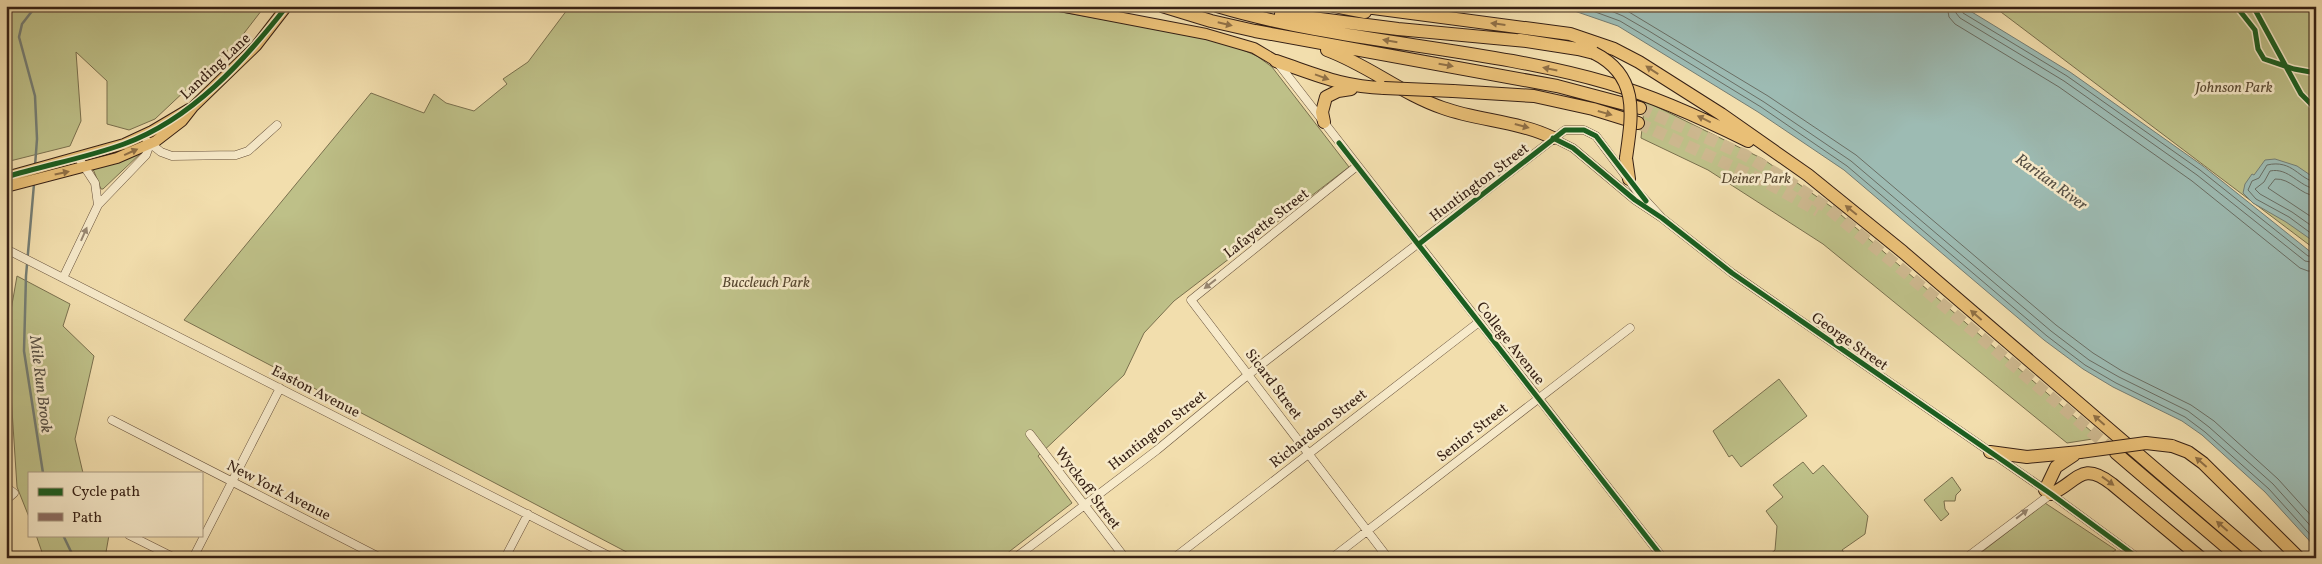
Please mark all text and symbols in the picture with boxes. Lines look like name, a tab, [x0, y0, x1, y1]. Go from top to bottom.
one-way arrow	[1490, 20, 1506, 28]
one-way arrow	[1218, 21, 1234, 29]
street label: Landing Lane	[176, 29, 256, 105]
one-way arrow	[1381, 36, 1397, 44]
one-way arrow	[1438, 61, 1454, 69]
one-way arrow	[1541, 64, 1557, 72]
one-way arrow	[1645, 65, 1658, 75]
one-way arrow	[1315, 73, 1330, 81]
park label: Johnson Park	[2193, 78, 2273, 99]
one-way arrow	[1597, 109, 1612, 117]
one-way arrow	[1697, 115, 1711, 123]
one-way arrow	[1515, 122, 1530, 130]
street label: Huntington Street	[1426, 139, 1534, 228]
one-way arrow	[124, 148, 138, 156]
water label: Raritan River	[2010, 149, 2092, 217]
one-way arrow	[55, 168, 71, 176]
park label: Deiner Park	[1721, 169, 1791, 190]
street label: Lafayette Street	[1220, 184, 1314, 264]
one-way arrow	[1845, 204, 1858, 215]
one-way arrow	[80, 227, 88, 241]
park label: Buccleuch Park	[722, 273, 810, 294]
one-way arrow	[1204, 279, 1217, 290]
street label: College Avenue	[1471, 298, 1549, 390]
street label: George Street	[1806, 308, 1892, 376]
one-way arrow	[1969, 309, 1982, 320]
water label: Mile Run Brook	[23, 333, 57, 435]
street label: Sicard Street	[1239, 345, 1306, 425]
street label: Easton Avenue	[267, 361, 363, 424]
street label: Richardson Street	[1266, 385, 1372, 474]
street label: Huntington Street	[1104, 386, 1211, 476]
street label: Senior Street	[1433, 399, 1513, 468]
one-way arrow	[2093, 415, 2106, 426]
street label: Wyckoff Street	[1049, 443, 1125, 535]
street label: New York Avenue	[223, 456, 334, 527]
one-way arrow	[2195, 457, 2208, 468]
legend	[28, 472, 202, 536]
one-way arrow	[2101, 476, 2115, 486]
text: Cycle path	[72, 482, 140, 503]
text: Path	[72, 508, 102, 529]
one-way arrow	[2015, 509, 2028, 520]
one-way arrow	[2217, 520, 2229, 532]

